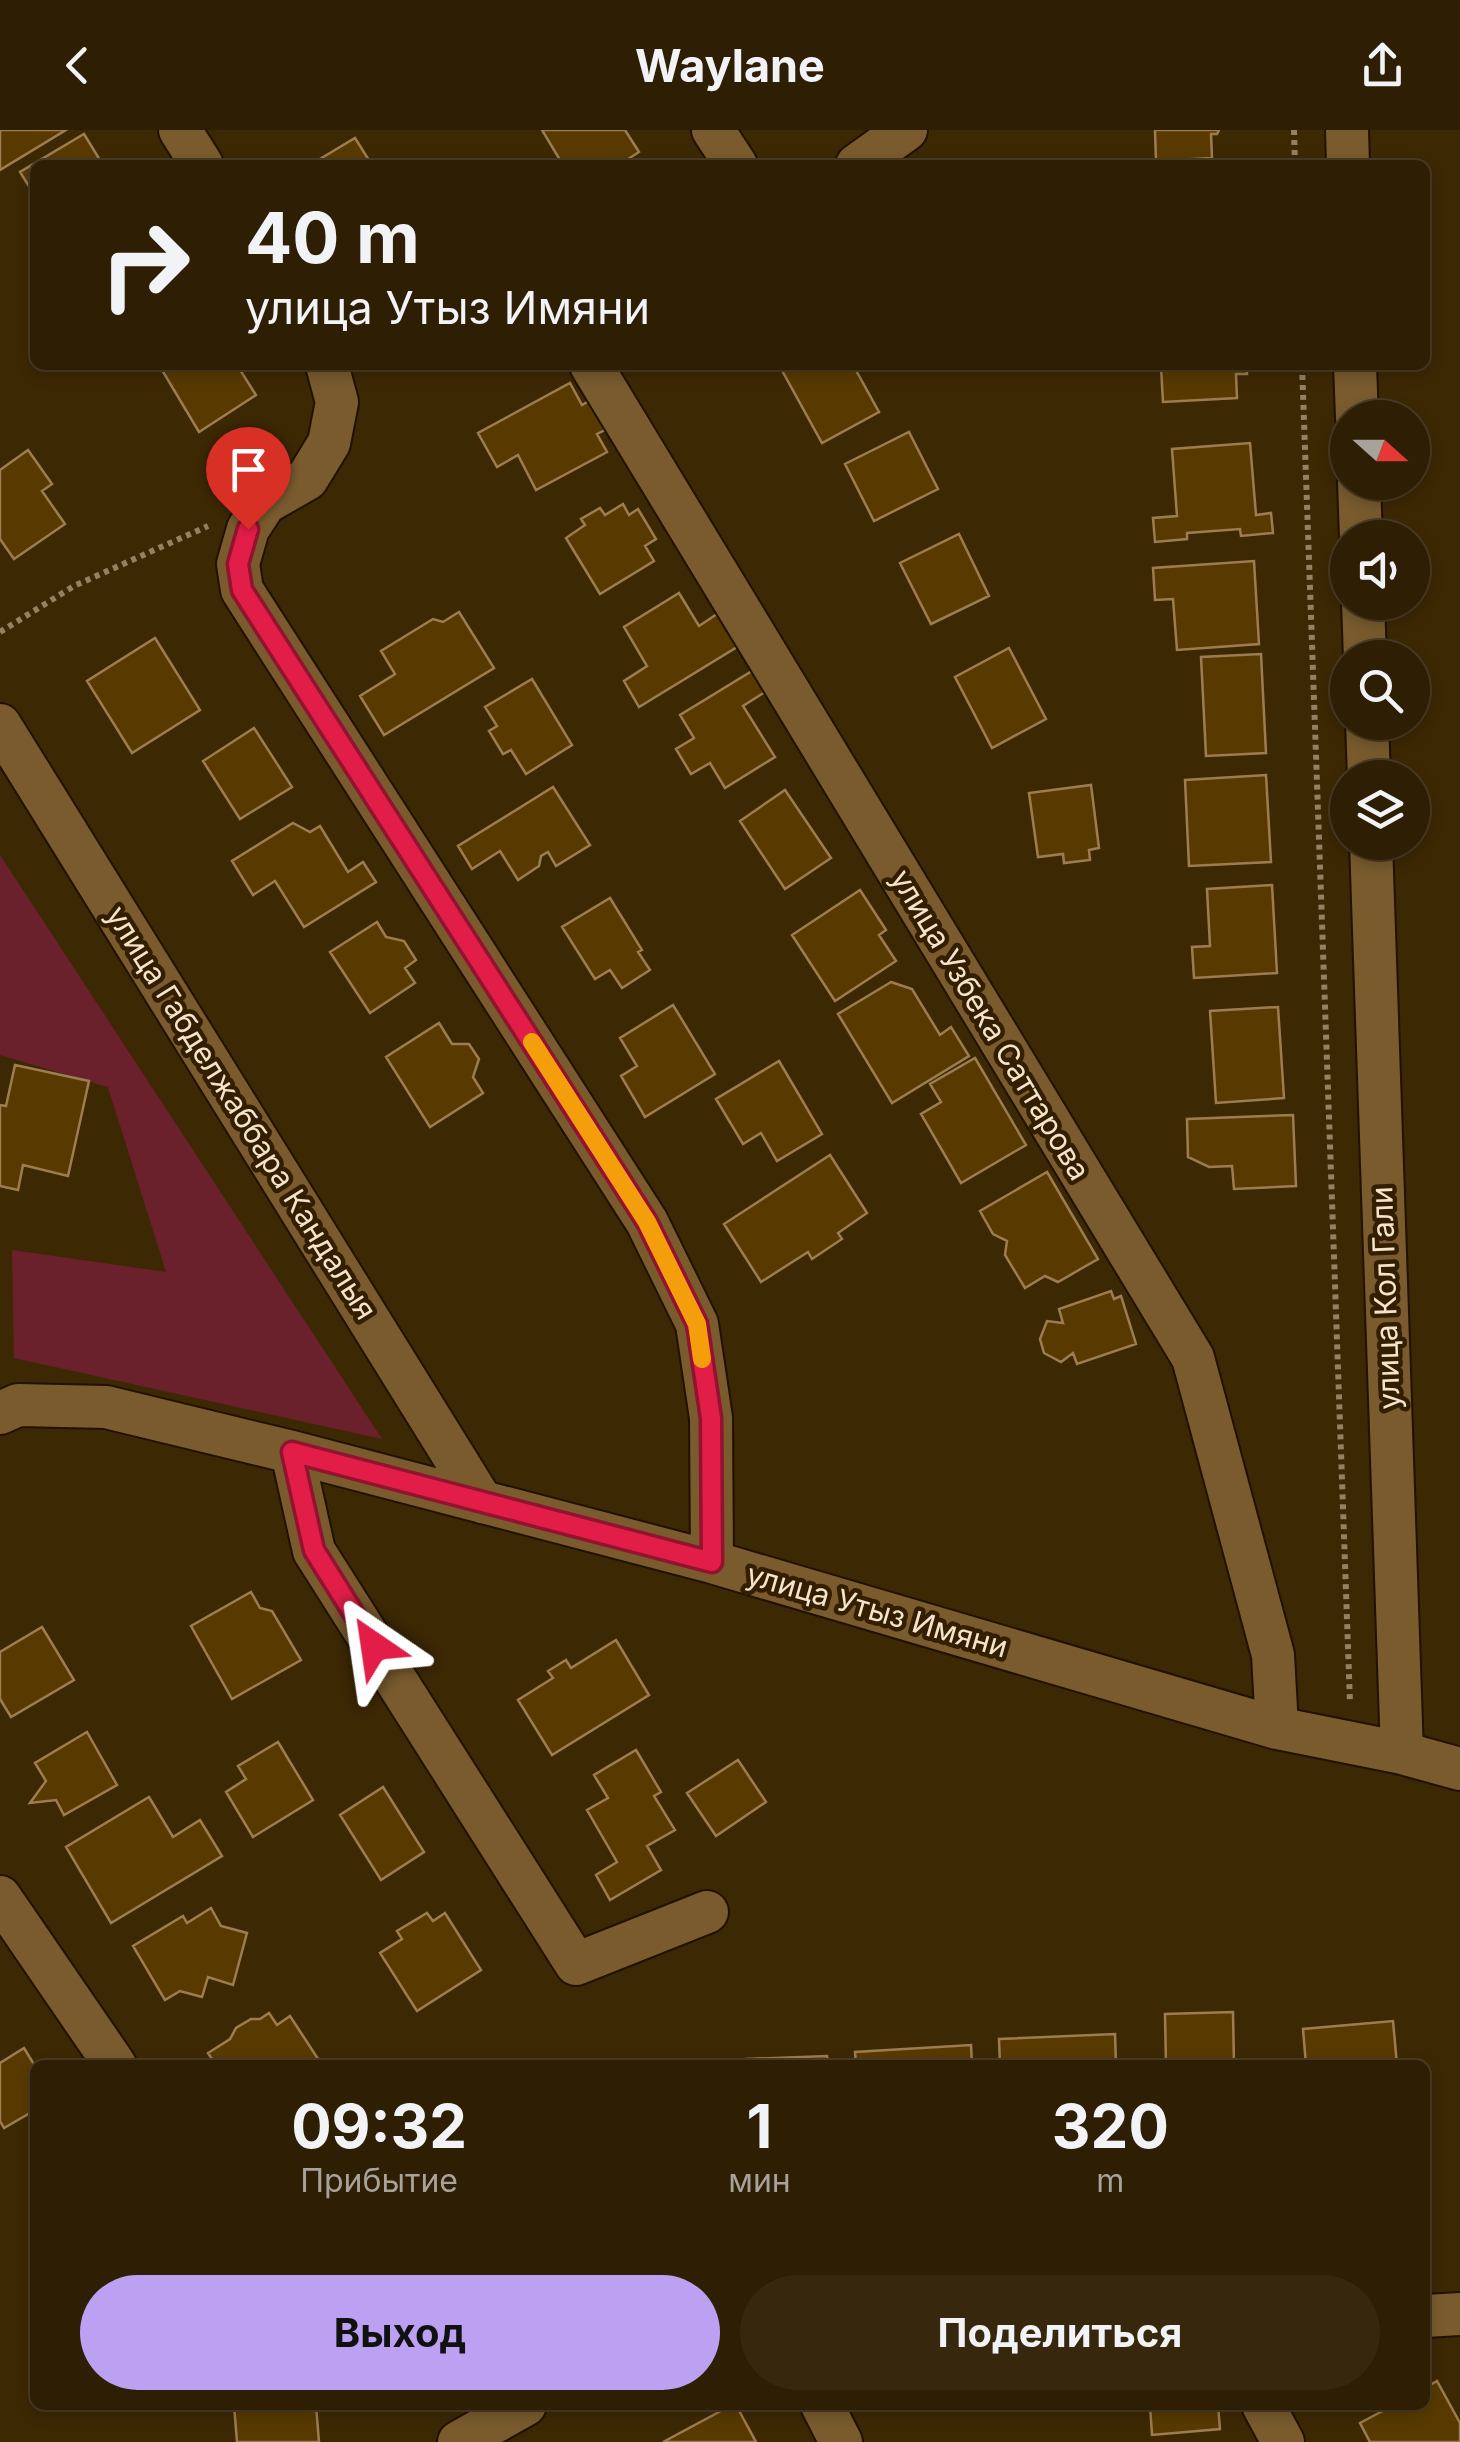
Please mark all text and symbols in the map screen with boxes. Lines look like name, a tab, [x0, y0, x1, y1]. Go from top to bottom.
icon: back	[50, 38, 105, 93]
text: Waylane	[635, 38, 825, 93]
icon: share	[1355, 38, 1410, 93]
text: 40 m	[245, 195, 420, 280]
icon: right	[80, 200, 210, 330]
text: улица Утыз Имяни	[245, 280, 650, 335]
north arrow	[1330, 400, 1430, 500]
map controls	[1330, 400, 1430, 860]
pin	[206, 427, 291, 530]
icon: arrive	[221, 442, 276, 497]
button: sound	[1330, 520, 1430, 620]
button: search	[1330, 640, 1430, 740]
button: layers	[1330, 760, 1430, 860]
street label: улица Узбека Саттарова	[884, 863, 1098, 1186]
street label: улица Габделжаббара Кандалыя	[99, 899, 385, 1326]
street label: улица Кол Гали	[1363, 1186, 1407, 1410]
street label: улица Утыз Имяни	[742, 1556, 1012, 1665]
position arrow	[322, 1594, 426, 1698]
text: 09:32	[291, 2090, 467, 2162]
text: 1	[747, 2090, 772, 2162]
text: 320	[1052, 2090, 1169, 2162]
text: Прибытие	[300, 2161, 458, 2200]
text: мин	[728, 2161, 791, 2200]
text: m	[1096, 2161, 1124, 2200]
button: Выход	[80, 2275, 720, 2390]
button: Поделиться	[740, 2275, 1380, 2390]

